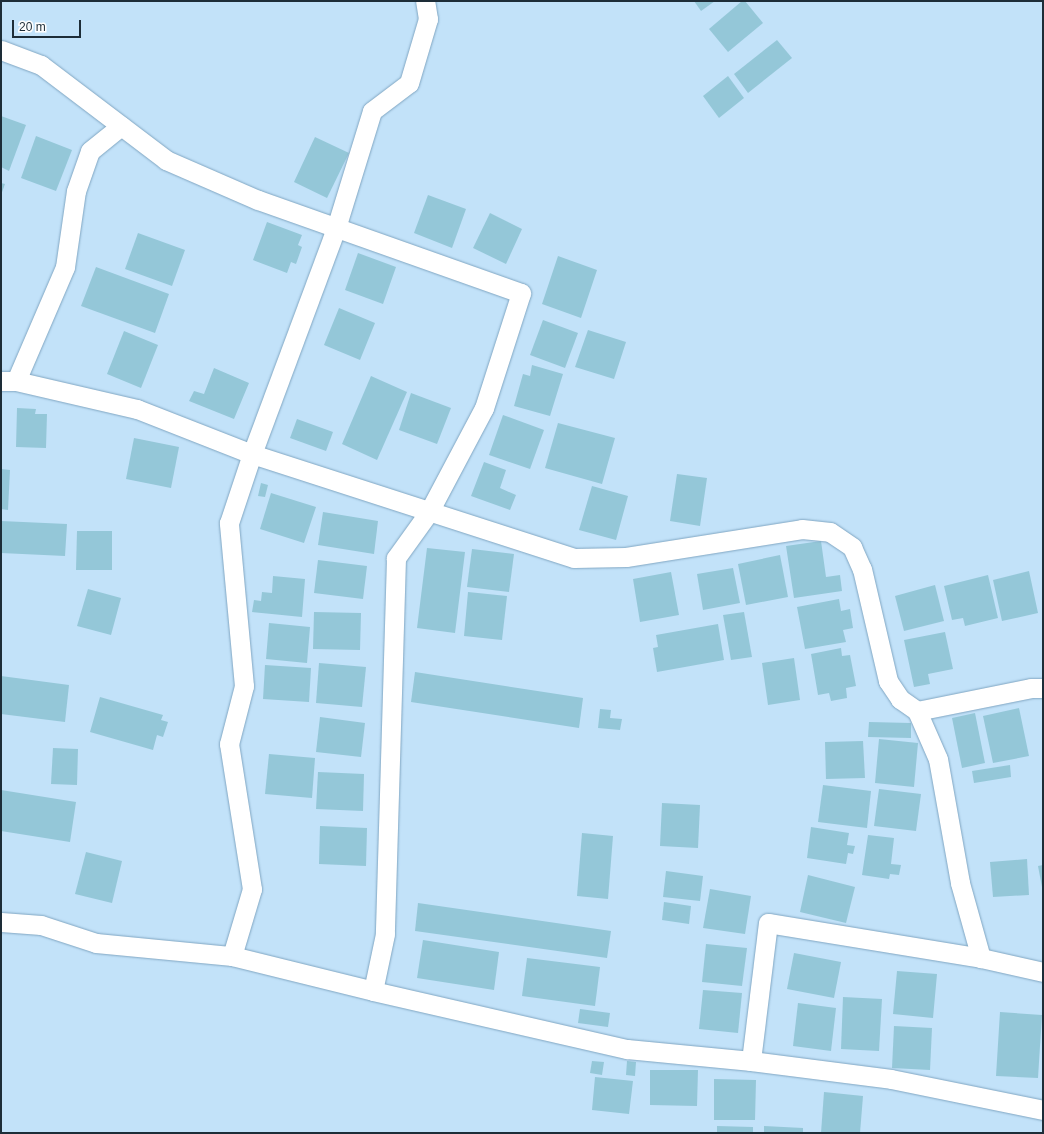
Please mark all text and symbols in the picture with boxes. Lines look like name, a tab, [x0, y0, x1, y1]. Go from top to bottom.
scale bar	[14, 12, 83, 38]
text: 20 m	[19, 20, 46, 34]

